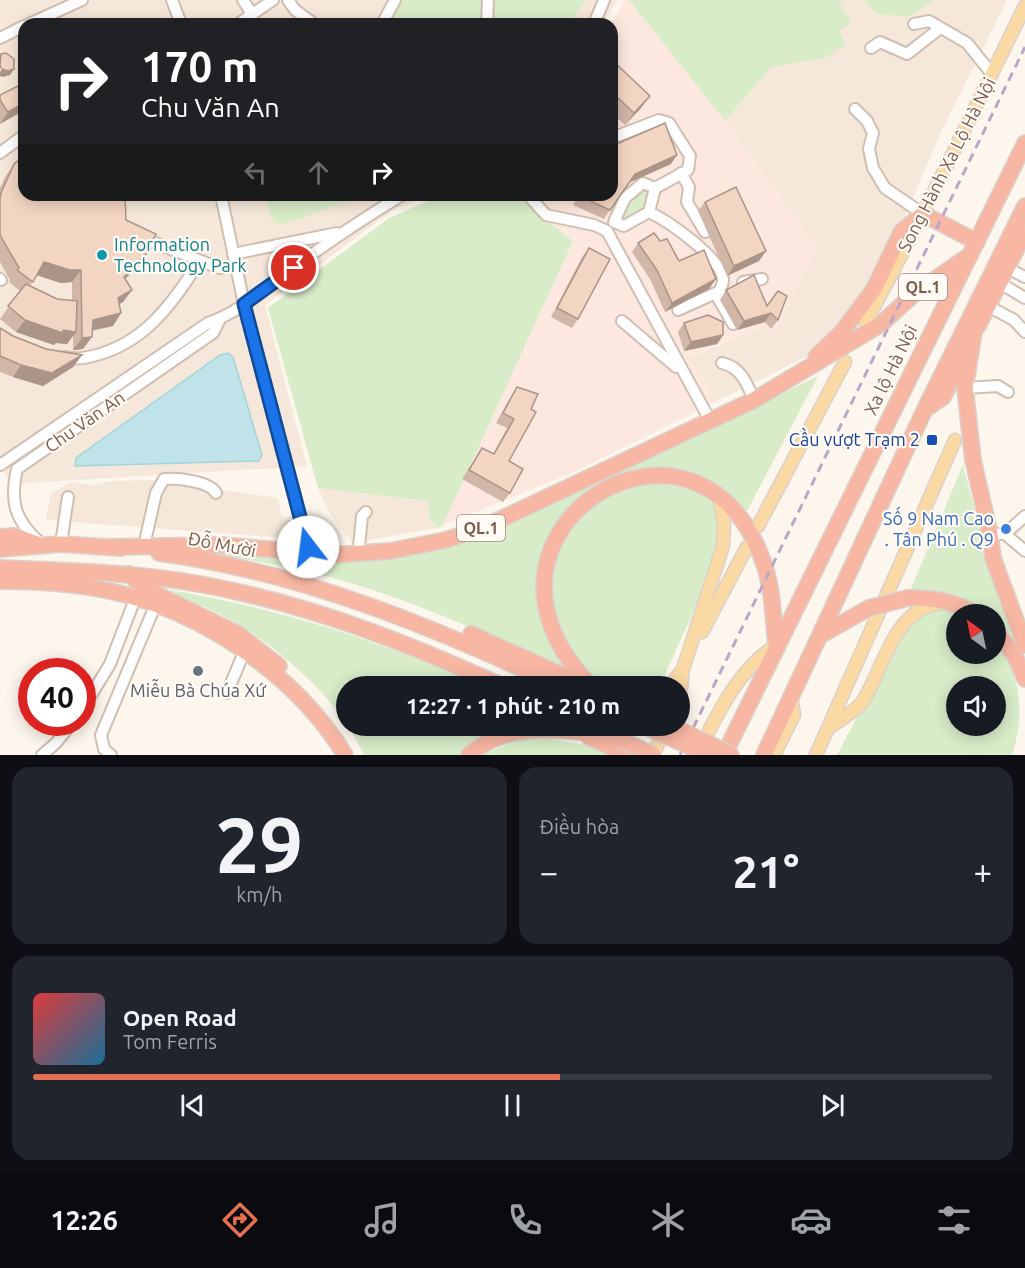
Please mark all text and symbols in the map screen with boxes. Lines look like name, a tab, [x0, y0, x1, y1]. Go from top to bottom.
icon: right	[42, 42, 120, 120]
text: 170 m	[141, 43, 258, 90]
street label: Song Hành Xa Lộ Hà Nội	[893, 74, 999, 255]
text: Chu Văn An	[141, 92, 280, 122]
icon: left	[239, 156, 272, 189]
icon: ahead	[302, 156, 335, 189]
icon: right	[365, 156, 398, 189]
place label: Information Technology Park	[114, 234, 247, 275]
pin	[268, 242, 319, 293]
marker: Information Technology Park	[95, 248, 109, 262]
icon: arrive	[277, 251, 310, 284]
road number: QL.1	[899, 274, 947, 300]
street label: Xa lộ Hà Nội	[860, 321, 920, 418]
street label: Chu Văn An	[41, 386, 128, 456]
place label: Cầu vượt Trạm 2	[789, 427, 920, 449]
marker: Cầu vượt Trạm 2	[925, 433, 939, 447]
place label: Số 9 Nam Cao . Tân Phú . Q9	[883, 506, 994, 550]
position arrow	[276, 515, 340, 579]
road number: QL.1	[457, 515, 505, 541]
marker: Số 9 Nam Cao . Tân Phú . Q9	[999, 522, 1013, 536]
street label: Đỗ Mười	[186, 525, 258, 560]
north arrow	[946, 604, 1006, 664]
map controls	[946, 604, 1006, 736]
speed limit sign: 40	[18, 658, 96, 736]
marker: Miễu Bà Chúa Xứ	[191, 664, 205, 678]
button: sound	[946, 676, 1006, 736]
place label: Miễu Bà Chúa Xứ	[130, 678, 266, 700]
text: 12:27 · 1 phút · 210 m	[406, 693, 620, 718]
text: 29	[215, 800, 303, 888]
text: Điều hòa	[540, 815, 619, 838]
text: 21°	[732, 846, 799, 897]
text: −	[540, 853, 558, 890]
text: +	[973, 853, 992, 890]
text: km/h	[236, 883, 282, 906]
text: Open Road	[123, 1005, 237, 1030]
text: Tom Ferris	[123, 1030, 217, 1053]
icon: previous	[176, 1089, 209, 1122]
icon: pause	[496, 1089, 529, 1122]
icon: next	[816, 1089, 849, 1122]
icon: directions	[219, 1199, 261, 1241]
icon: music	[361, 1199, 403, 1241]
icon: phone	[504, 1199, 546, 1241]
icon: climate	[647, 1199, 689, 1241]
icon: car	[790, 1199, 832, 1241]
icon: filters	[933, 1199, 975, 1241]
text: 12:26	[50, 1205, 118, 1235]

